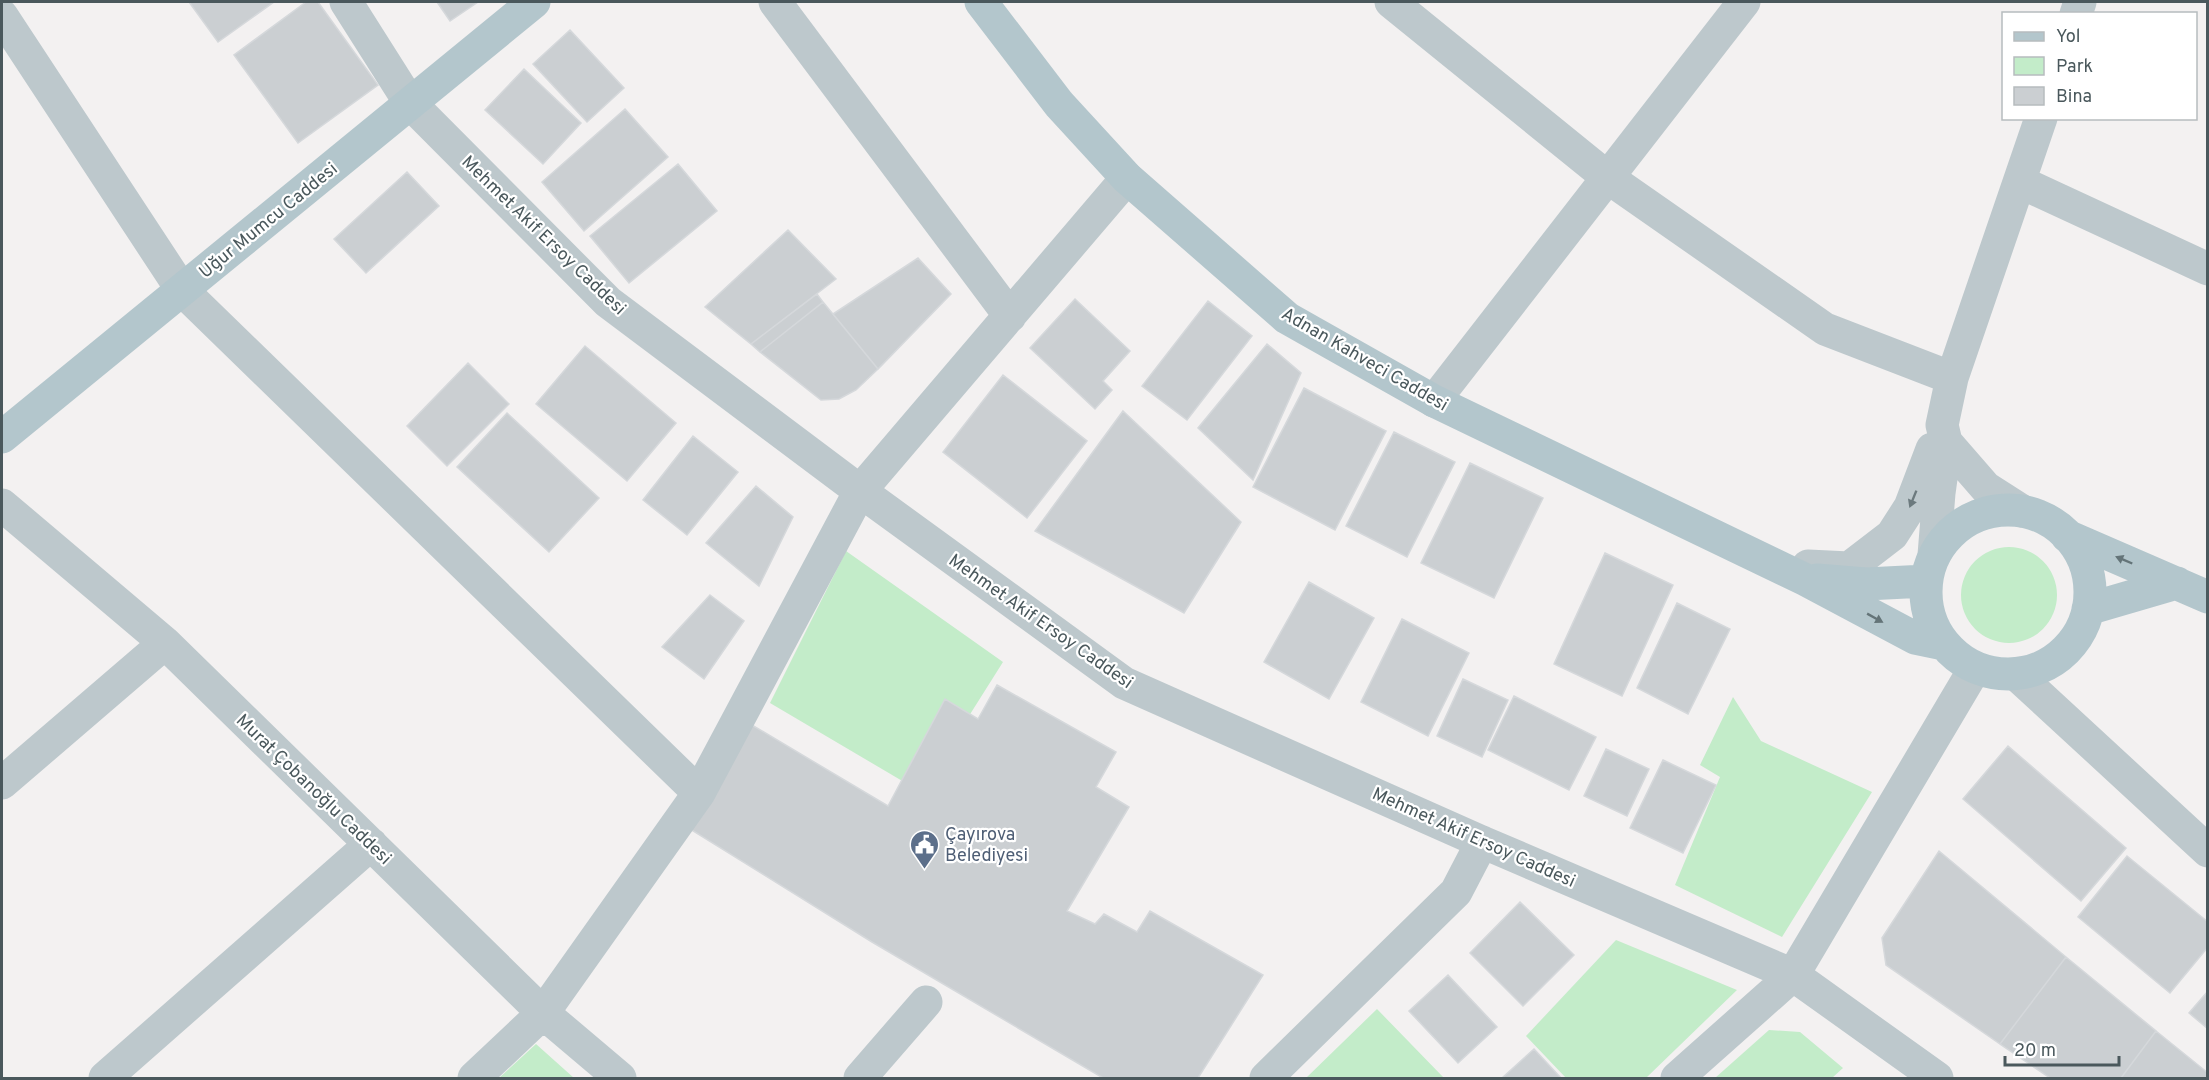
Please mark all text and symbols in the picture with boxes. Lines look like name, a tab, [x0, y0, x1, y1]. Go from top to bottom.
legend	[2002, 12, 2197, 120]
text: Yol	[2056, 26, 2081, 49]
text: Park	[2056, 56, 2093, 79]
text: Bina	[2056, 86, 2092, 109]
street label: Mehmet Akif Ersoy Caddesi	[456, 151, 630, 321]
street label: Uğur Mumcu Caddesi	[195, 158, 343, 284]
street label: Adnan Kahveci Caddesi	[1277, 303, 1452, 417]
one-way arrow	[1908, 490, 1917, 508]
street label: Mehmet Akif Ersoy Caddesi	[943, 550, 1137, 695]
one-way arrow	[2114, 555, 2132, 565]
one-way arrow	[1867, 613, 1884, 623]
street label: Murat Çobanoğlu Caddesi	[230, 710, 396, 870]
street label: Mehmet Akif Ersoy Caddesi	[1368, 783, 1579, 894]
place label: Çayırova Belediyesi	[945, 824, 1028, 868]
public building icon: Çayırova Belediyesi	[908, 828, 940, 870]
scale bar	[2005, 1029, 2119, 1067]
text: 20 m	[2014, 1040, 2056, 1063]

